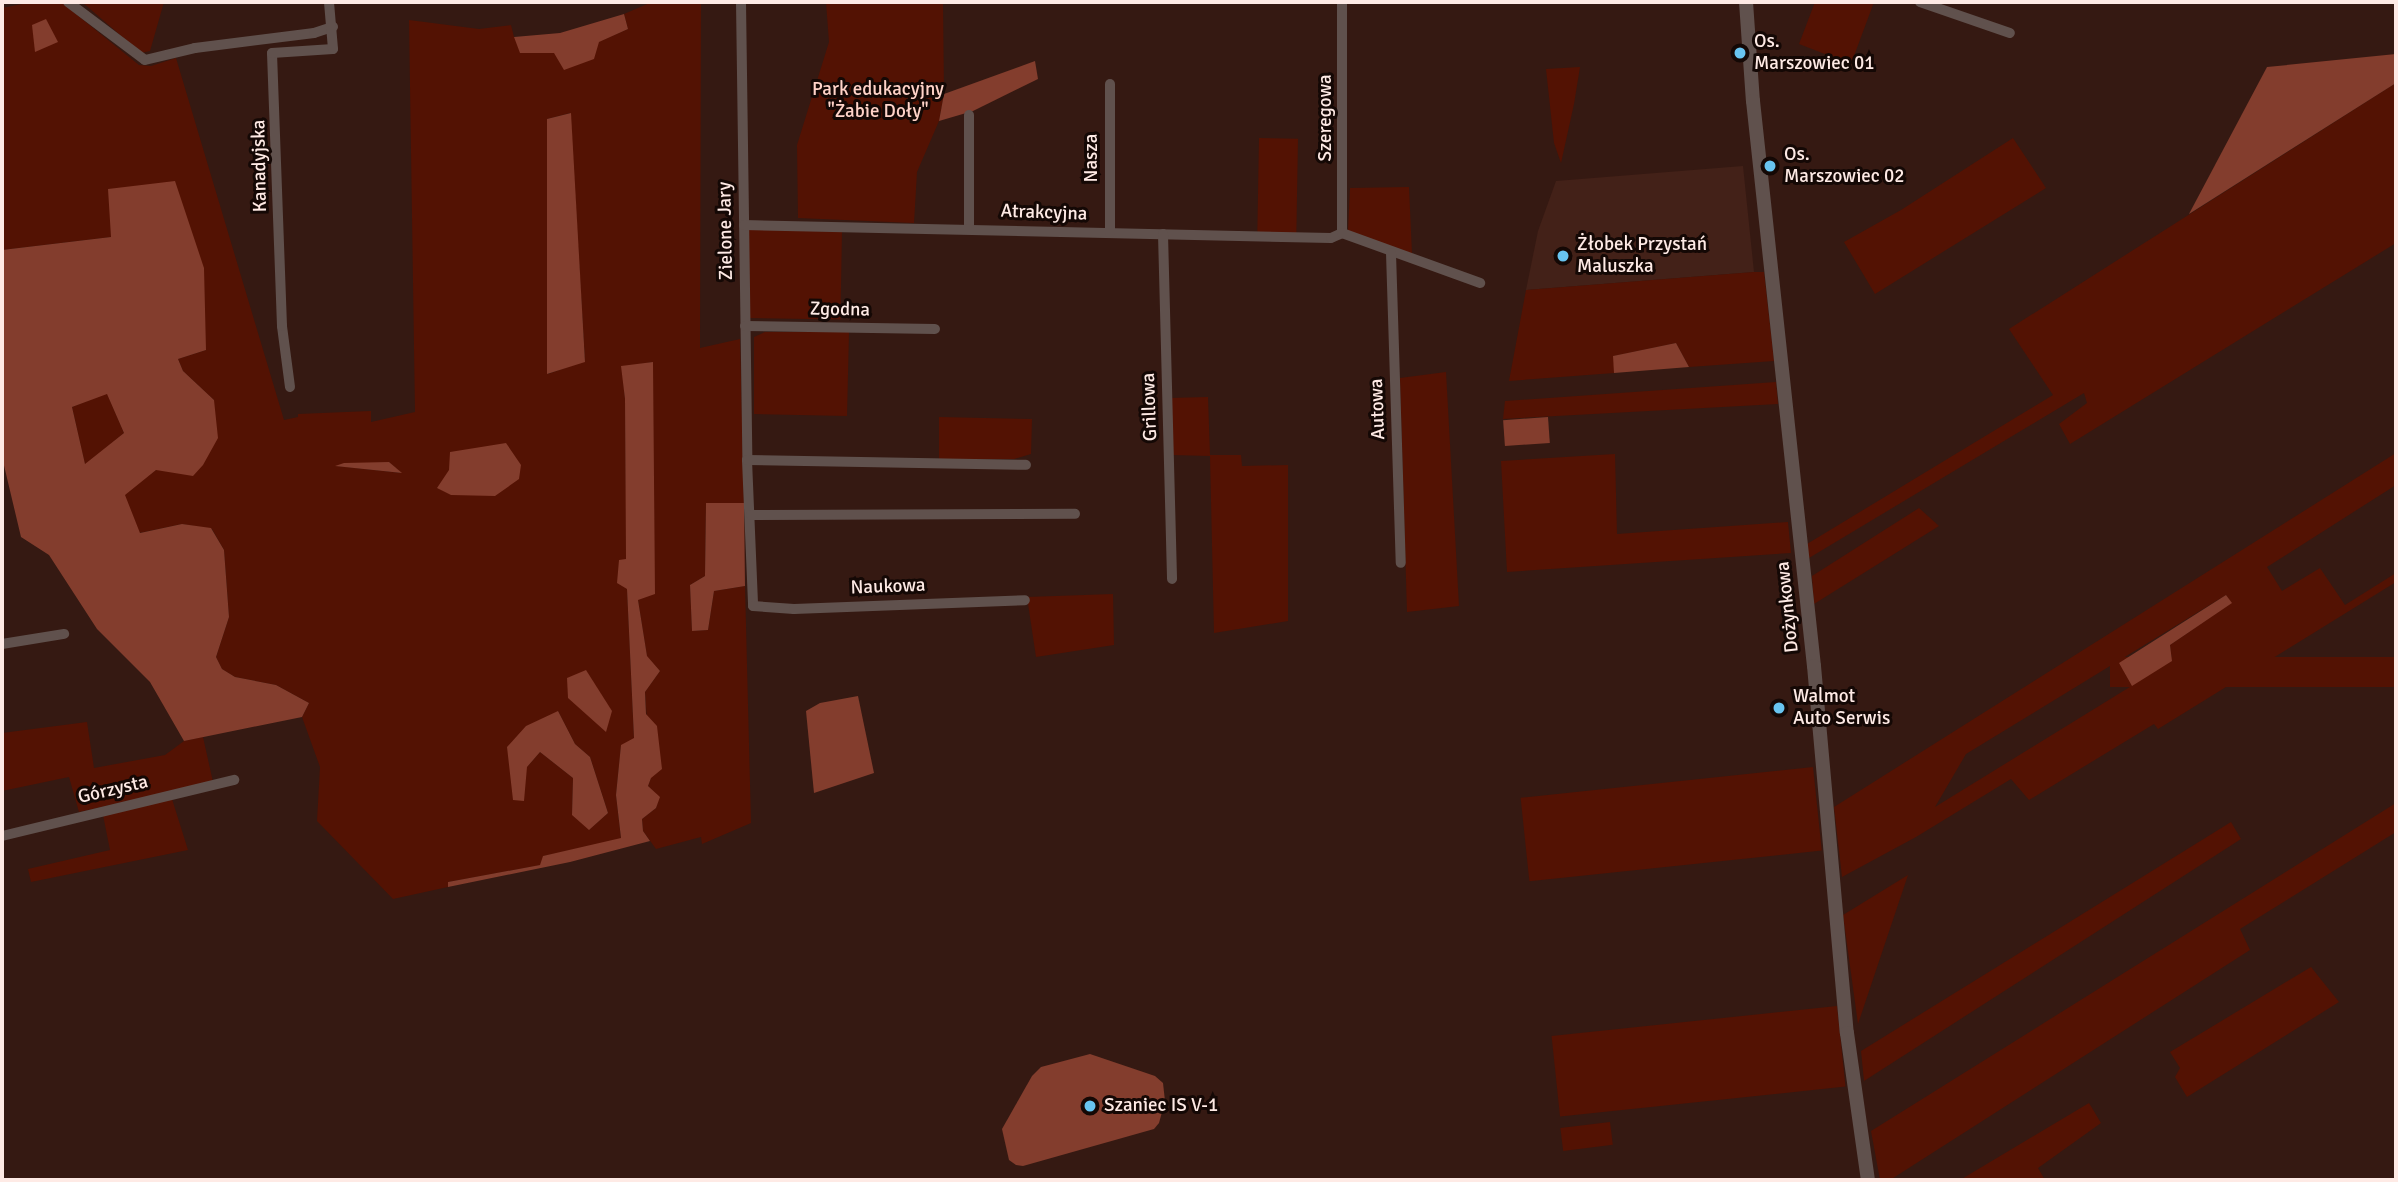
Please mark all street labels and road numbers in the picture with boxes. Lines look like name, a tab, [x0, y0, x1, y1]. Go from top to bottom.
street label: Szeregowa	[1315, 74, 1337, 162]
street label: Kanadyjska	[248, 119, 272, 213]
street label: Nasza	[1081, 134, 1103, 182]
street label: Zielone Jary	[714, 181, 738, 281]
street label: Atrakcyjna	[1000, 200, 1088, 226]
street label: Zgodna	[810, 298, 870, 322]
street label: Grillowa	[1137, 372, 1163, 442]
street label: Autowa	[1366, 378, 1390, 440]
street label: Dożynkowa	[1772, 560, 1804, 654]
street label: Naukowa	[850, 574, 926, 600]
street label: Górzysta	[76, 771, 150, 809]

